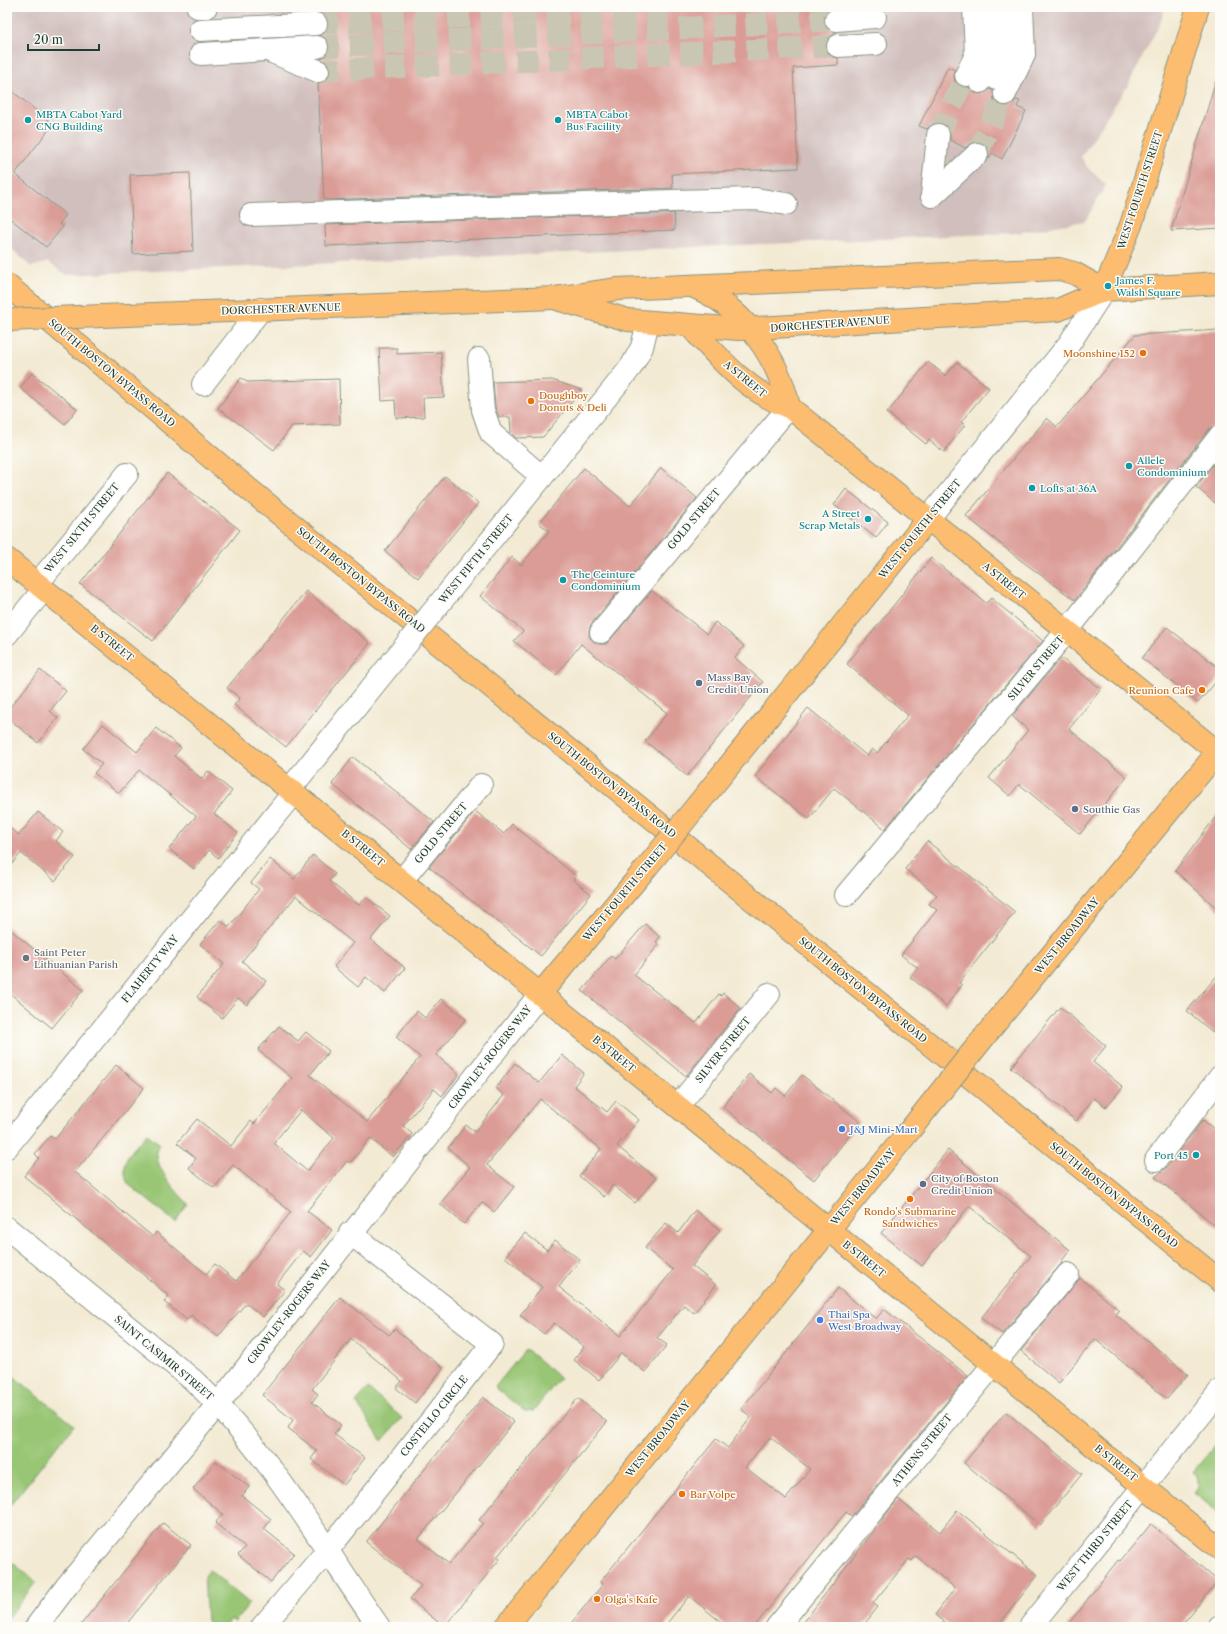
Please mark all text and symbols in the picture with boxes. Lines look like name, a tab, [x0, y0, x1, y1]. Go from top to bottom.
scale bar	[28, 26, 99, 52]
text: 20 m	[34, 32, 63, 47]
place label: MBTA Cabot Yard CNG Building	[36, 108, 122, 133]
place label: MBTA Cabot Bus Facility	[566, 108, 629, 133]
marker: MBTA Cabot Yard CNG Building	[23, 115, 33, 125]
marker: MBTA Cabot Bus Facility	[553, 115, 563, 125]
street label: WEST FOURTH STREET	[1114, 129, 1166, 252]
place label: James F. Walsh Square	[1114, 274, 1181, 299]
marker: James F. Walsh Square	[1103, 281, 1113, 291]
street label: DORCHESTER AVENUE	[221, 300, 341, 318]
street label: DORCHESTER AVENUE	[770, 313, 890, 335]
street label: SOUTH BOSTON BYPASS ROAD	[46, 316, 178, 430]
place label: Moonshine 152	[1063, 347, 1135, 360]
marker: Moonshine 152	[1138, 348, 1148, 358]
street label: A STREET	[720, 357, 770, 401]
place label: Doughboy Donuts & Deli	[539, 389, 607, 414]
marker: Doughboy Donuts & Deli	[526, 396, 536, 406]
place label: Allele Condominium	[1136, 454, 1207, 479]
marker: Allele Condominium	[1124, 461, 1134, 471]
street label: WEST FOURTH STREET	[875, 476, 964, 582]
street label: WEST SIXTH STREET	[41, 480, 123, 576]
place label: Lofts at 36A	[1040, 482, 1097, 495]
marker: Lofts at 36A	[1027, 483, 1037, 493]
street label: GOLD STREET	[665, 485, 724, 552]
place label: A Street Scrap Metals	[799, 507, 860, 532]
street label: WEST FIFTH STREET	[435, 511, 516, 607]
marker: A Street Scrap Metals	[863, 514, 873, 524]
street label: SOUTH BOSTON BYPASS ROAD	[294, 524, 428, 636]
street label: A STREET	[979, 559, 1029, 603]
place label: The Ceinture Condominium	[571, 568, 641, 593]
marker: The Ceinture Condominium	[558, 575, 568, 585]
street label: B STREET	[88, 622, 137, 665]
street label: SILVER STREET	[1005, 632, 1067, 703]
place label: Mass Bay Credit Union	[707, 671, 770, 696]
marker: Mass Bay Credit Union	[694, 678, 704, 688]
place label: Reunion Cafe	[1129, 684, 1194, 697]
marker: Reunion Cafe	[1197, 685, 1207, 695]
street label: SOUTH BOSTON BYPASS ROAD	[545, 729, 679, 841]
street label: GOLD STREET	[412, 799, 471, 866]
place label: Southie Gas	[1083, 803, 1140, 816]
marker: Southie Gas	[1070, 804, 1080, 814]
street label: B STREET	[339, 827, 388, 870]
street label: WEST FOURTH STREET	[579, 840, 670, 944]
street label: WEST BROADWAY	[1031, 894, 1103, 978]
street label: FLAHERTY WAY	[119, 932, 182, 1005]
street label: SOUTH BOSTON BYPASS ROAD	[796, 934, 930, 1046]
place label: Saint Peter Lithuanian Parish	[34, 946, 119, 971]
marker: Saint Peter Lithuanian Parish	[21, 953, 31, 963]
street label: CROWLEY-ROGERS WAY	[445, 1002, 535, 1111]
street label: SILVER STREET	[692, 1014, 754, 1086]
street label: B STREET	[590, 1033, 639, 1076]
place label: J&J Mini-Mart	[848, 1123, 918, 1136]
marker: J&J Mini-Mart	[837, 1124, 847, 1134]
street label: SOUTH BOSTON BYPASS ROAD	[1047, 1139, 1181, 1251]
street label: WEST BROADWAY	[827, 1145, 899, 1229]
place label: Port 45	[1154, 1149, 1188, 1162]
marker: Port 45	[1191, 1150, 1201, 1160]
place label: City of Boston Credit Union	[931, 1172, 1000, 1197]
marker: City of Boston Credit Union	[918, 1179, 928, 1189]
marker: Rondo's Submarine Sandwiches	[905, 1194, 915, 1204]
place label: Rondo's Submarine Sandwiches	[864, 1205, 957, 1230]
street label: B STREET	[840, 1238, 889, 1281]
street label: CROWLEY-ROGERS WAY	[244, 1257, 334, 1366]
place label: Thai Spa West Broadway	[827, 1308, 902, 1333]
street label: SAINT CASIMIR STREET	[112, 1313, 217, 1404]
marker: Thai Spa West Broadway	[815, 1315, 825, 1325]
street label: COSTELLO CIRCLE	[397, 1373, 471, 1459]
street label: WEST BROADWAY	[622, 1397, 694, 1481]
street label: ATHENS STREET	[888, 1411, 955, 1489]
street label: B STREET	[1092, 1442, 1141, 1485]
place label: Bar Volpe	[690, 1488, 736, 1501]
marker: Bar Volpe	[677, 1489, 687, 1499]
street label: WEST THIRD STREET	[1054, 1497, 1136, 1595]
place label: Olga's Kafe	[605, 1593, 658, 1606]
marker: Olga's Kafe	[592, 1594, 602, 1604]

